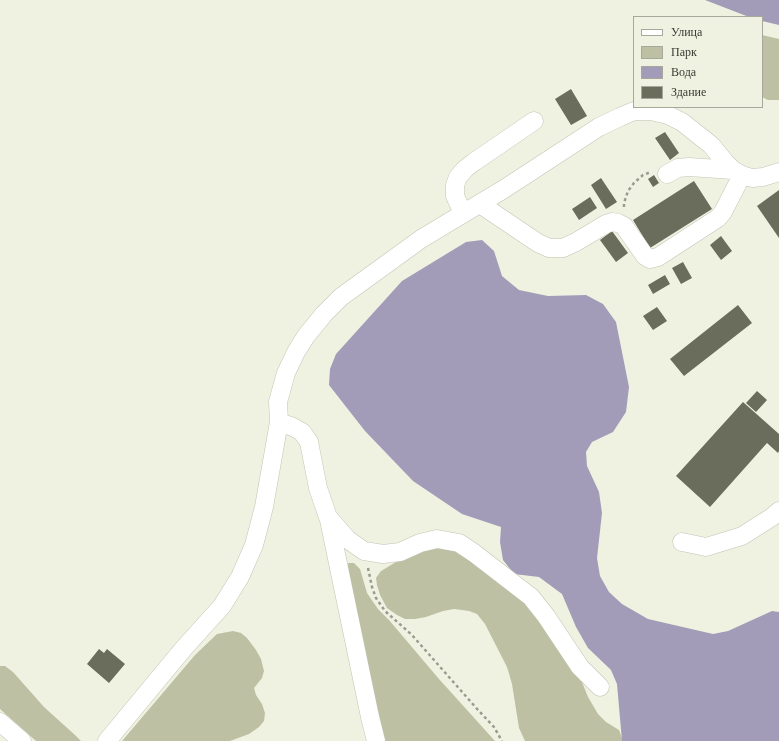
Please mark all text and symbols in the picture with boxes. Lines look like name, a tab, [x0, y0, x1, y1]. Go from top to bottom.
legend	[633, 16, 763, 108]
text: Улица	[671, 25, 702, 39]
text: Парк	[671, 45, 697, 59]
text: Вода	[671, 65, 696, 79]
text: Здание	[671, 85, 706, 99]

